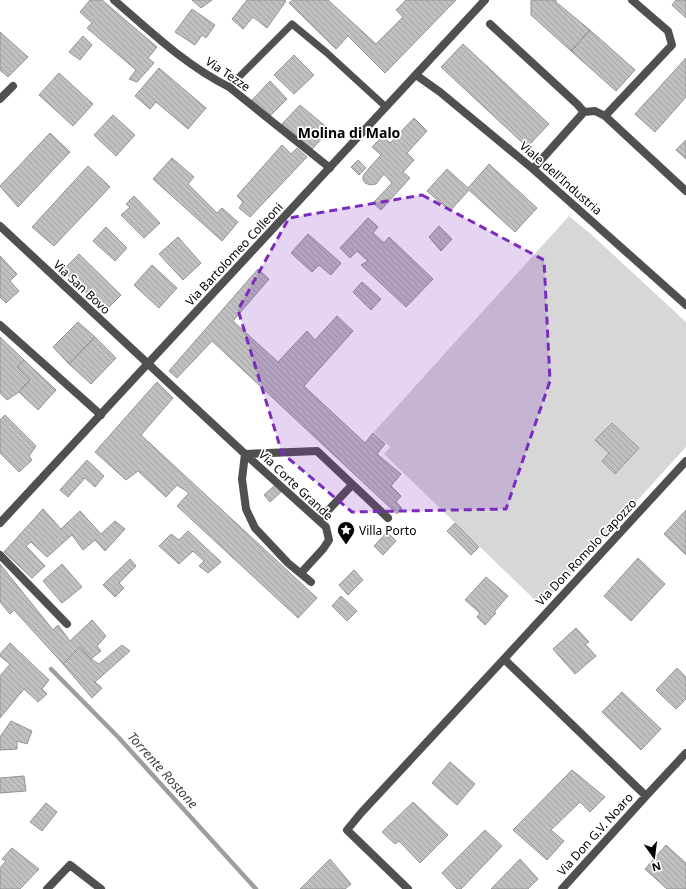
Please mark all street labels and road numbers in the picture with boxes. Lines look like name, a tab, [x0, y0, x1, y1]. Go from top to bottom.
street label: Via Tezze	[202, 53, 254, 95]
street label: Viale dell'Industria	[516, 137, 606, 219]
street label: Via Bartolomeo Colleoni	[182, 199, 286, 309]
street label: Via San Bovo	[50, 256, 114, 318]
street label: Via Corte Grande	[255, 446, 337, 524]
street label: Via Don Romolo Capozzo	[532, 495, 640, 609]
street label: Via Don G.V. Noaro	[553, 789, 637, 879]

